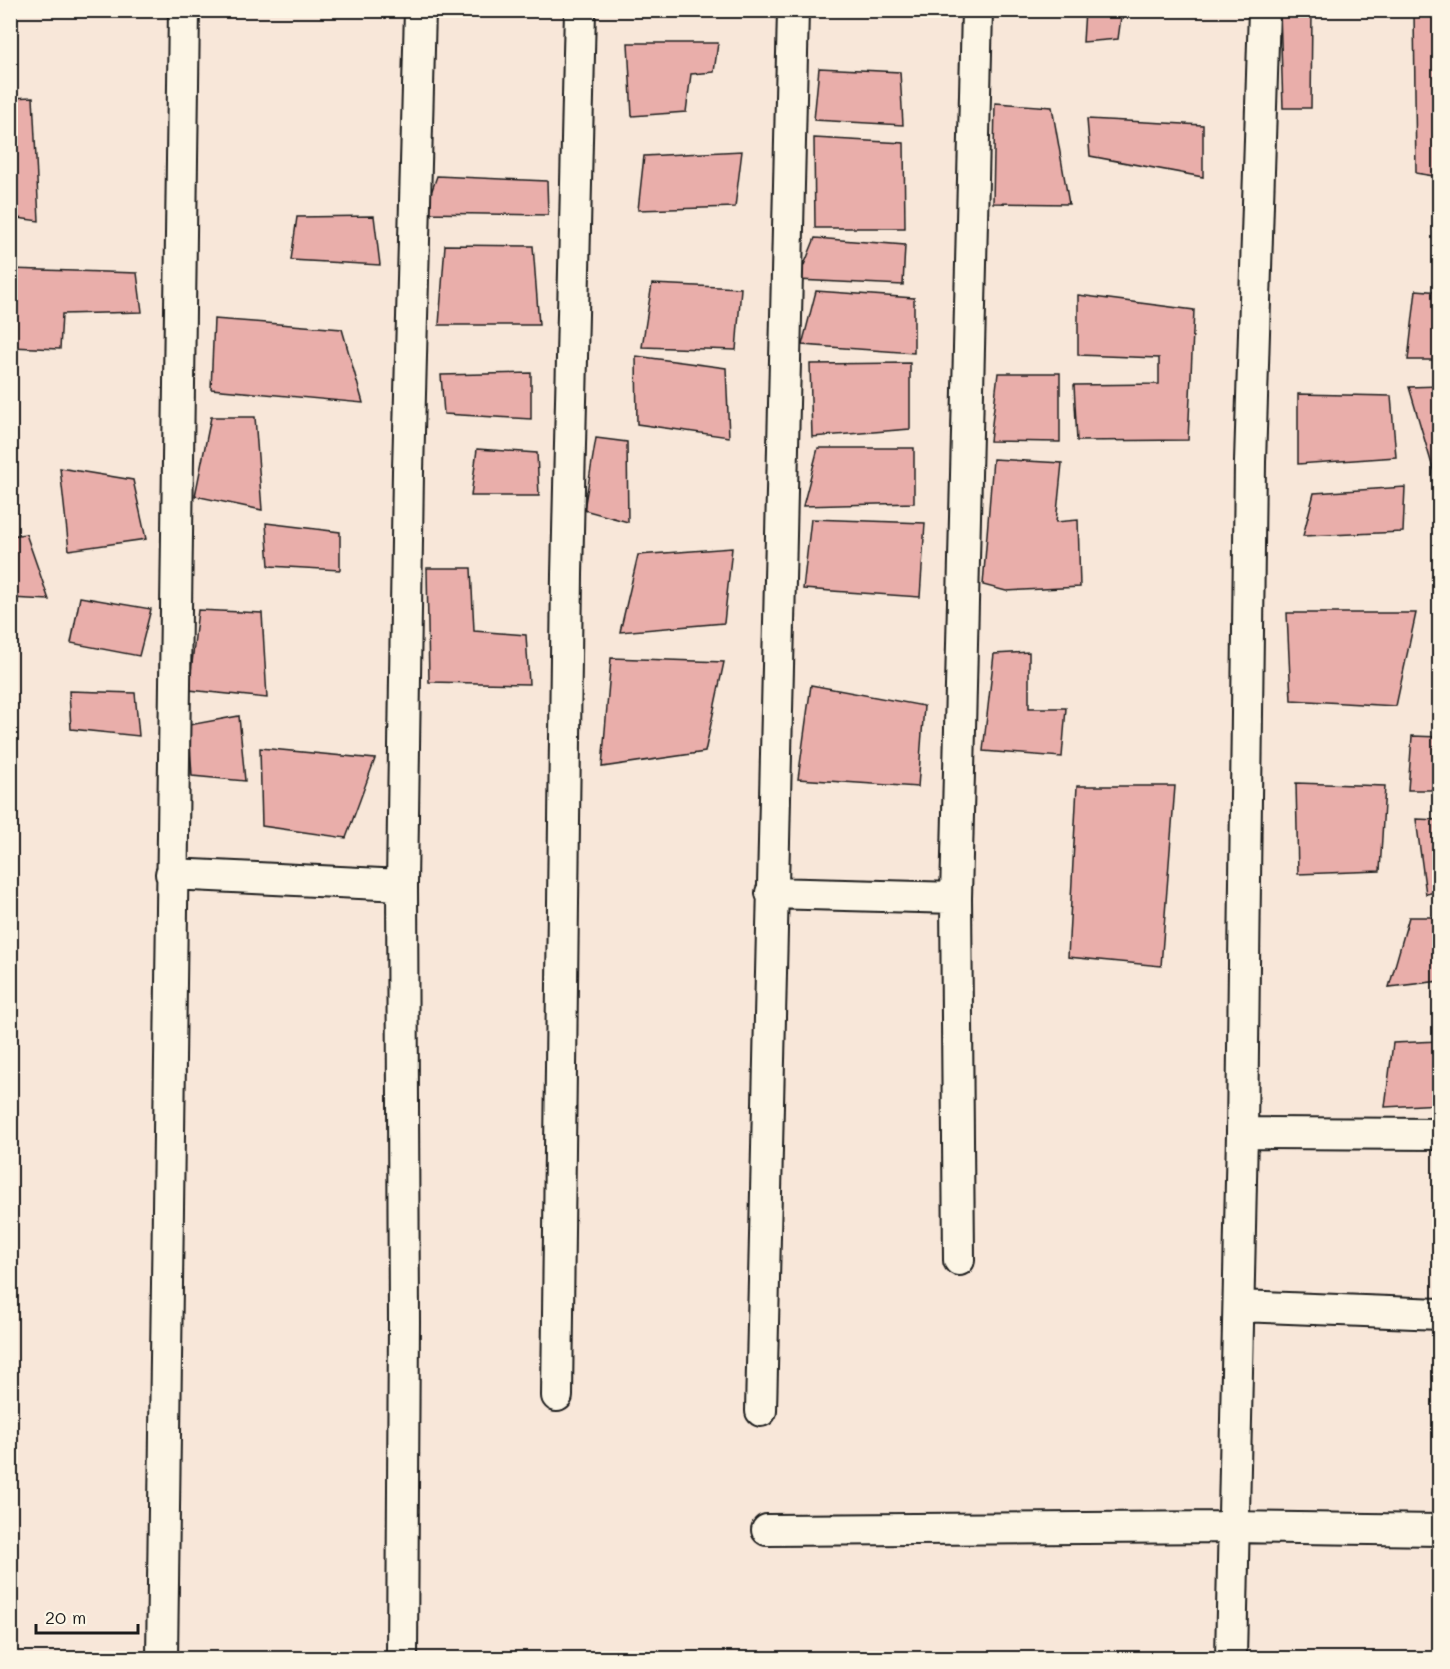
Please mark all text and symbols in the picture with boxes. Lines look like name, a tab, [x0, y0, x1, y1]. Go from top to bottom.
scale bar	[36, 1597, 138, 1635]
text: 20 m	[45, 1605, 86, 1629]

